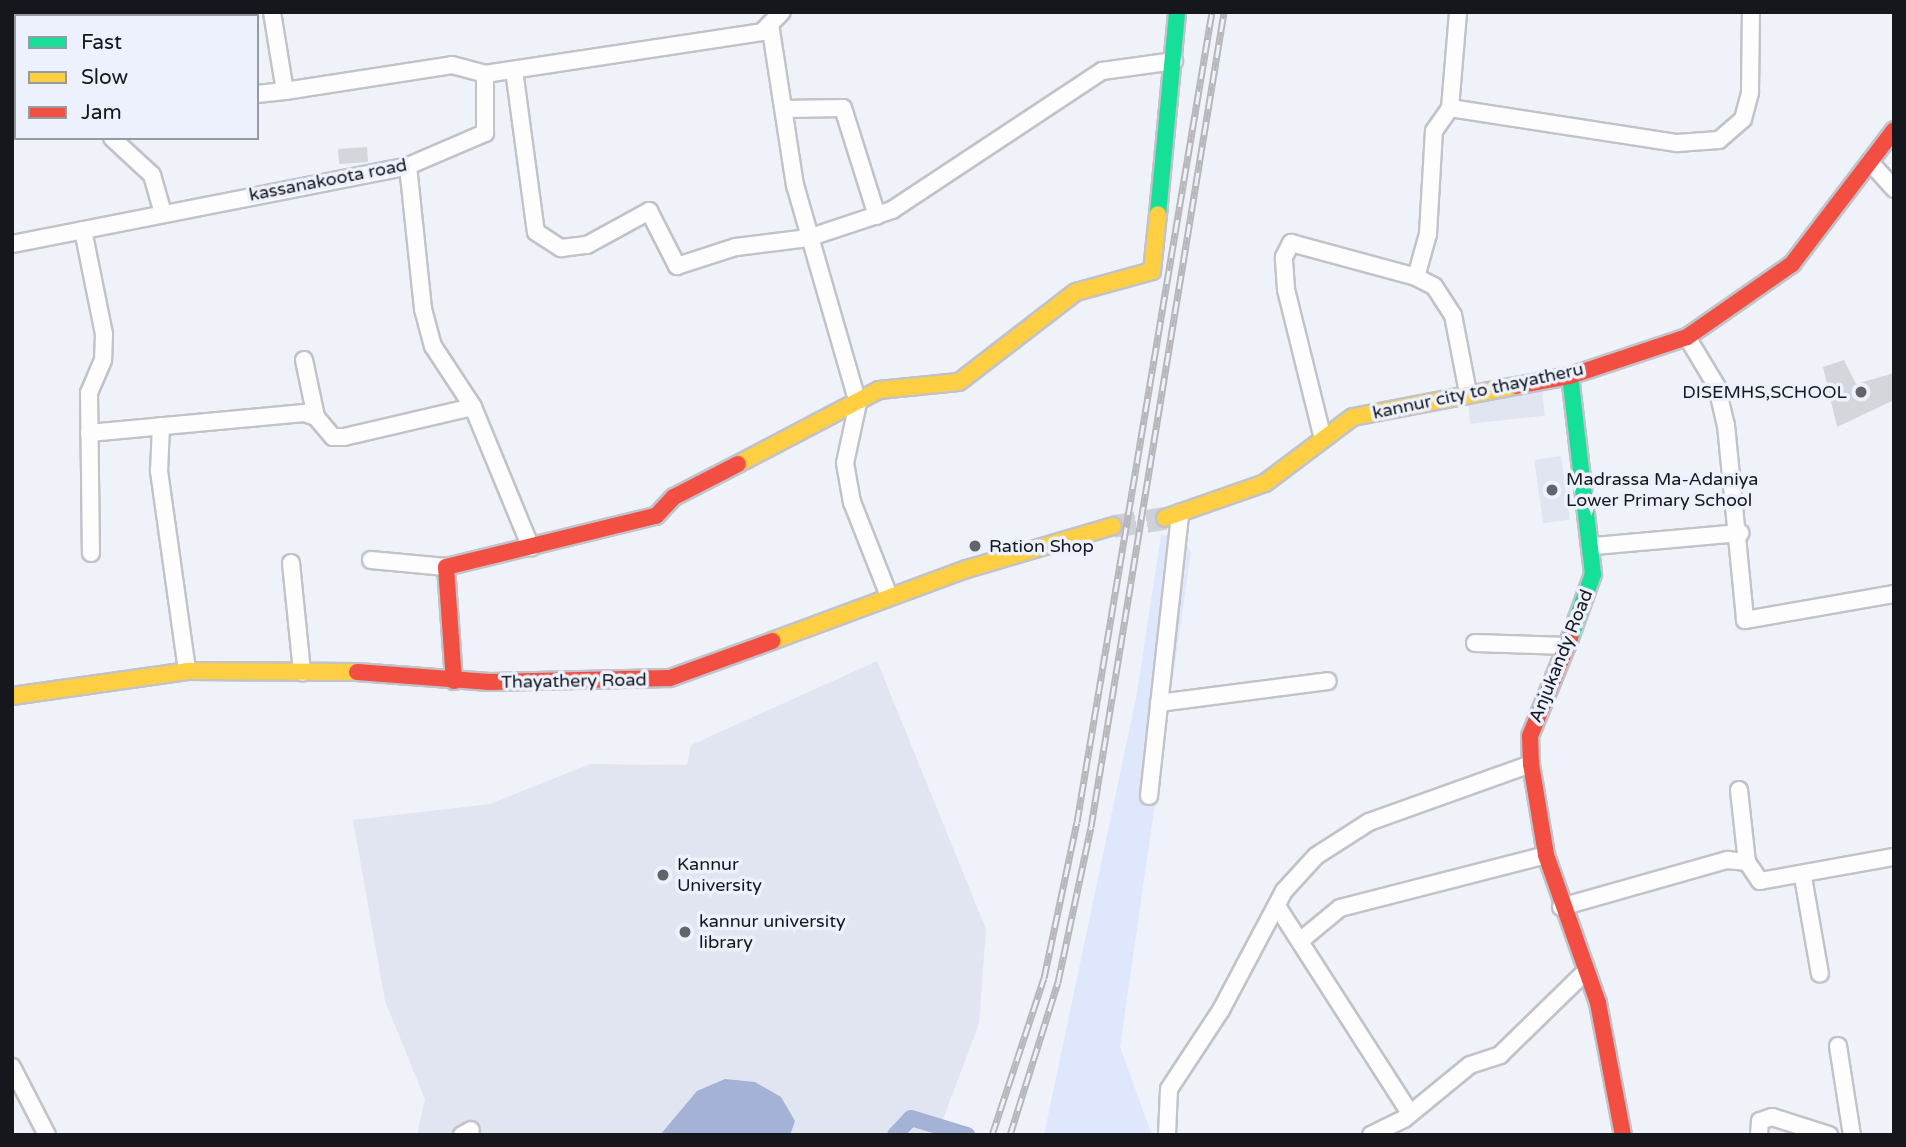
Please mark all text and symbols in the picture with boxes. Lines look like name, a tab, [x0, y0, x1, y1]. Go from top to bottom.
legend	[14, 14, 259, 140]
text: Fast	[81, 30, 122, 55]
text: Slow	[81, 65, 128, 90]
text: Jam	[81, 100, 122, 125]
street label: kassanakoota road	[247, 154, 409, 206]
street label: kannur city to thayatheru	[1371, 358, 1585, 424]
place label: DISEMHS,SCHOOL	[1682, 381, 1847, 403]
marker: DISEMHS,SCHOOL	[1853, 384, 1869, 400]
place label: Madrassa Ma-Adaniya Lower Primary School	[1566, 469, 1758, 512]
marker: Madrassa Ma-Adaniya Lower Primary School	[1544, 482, 1560, 498]
place label: Ration Shop	[989, 535, 1094, 557]
marker: Ration Shop	[967, 538, 983, 554]
street label: Anjukandy Road	[1524, 586, 1598, 726]
street label: Thayathery Road	[501, 669, 647, 693]
place label: Kannur University	[677, 854, 762, 896]
marker: Kannur University	[655, 867, 671, 883]
place label: kannur university library	[699, 911, 846, 954]
marker: kannur university library	[677, 924, 693, 940]

